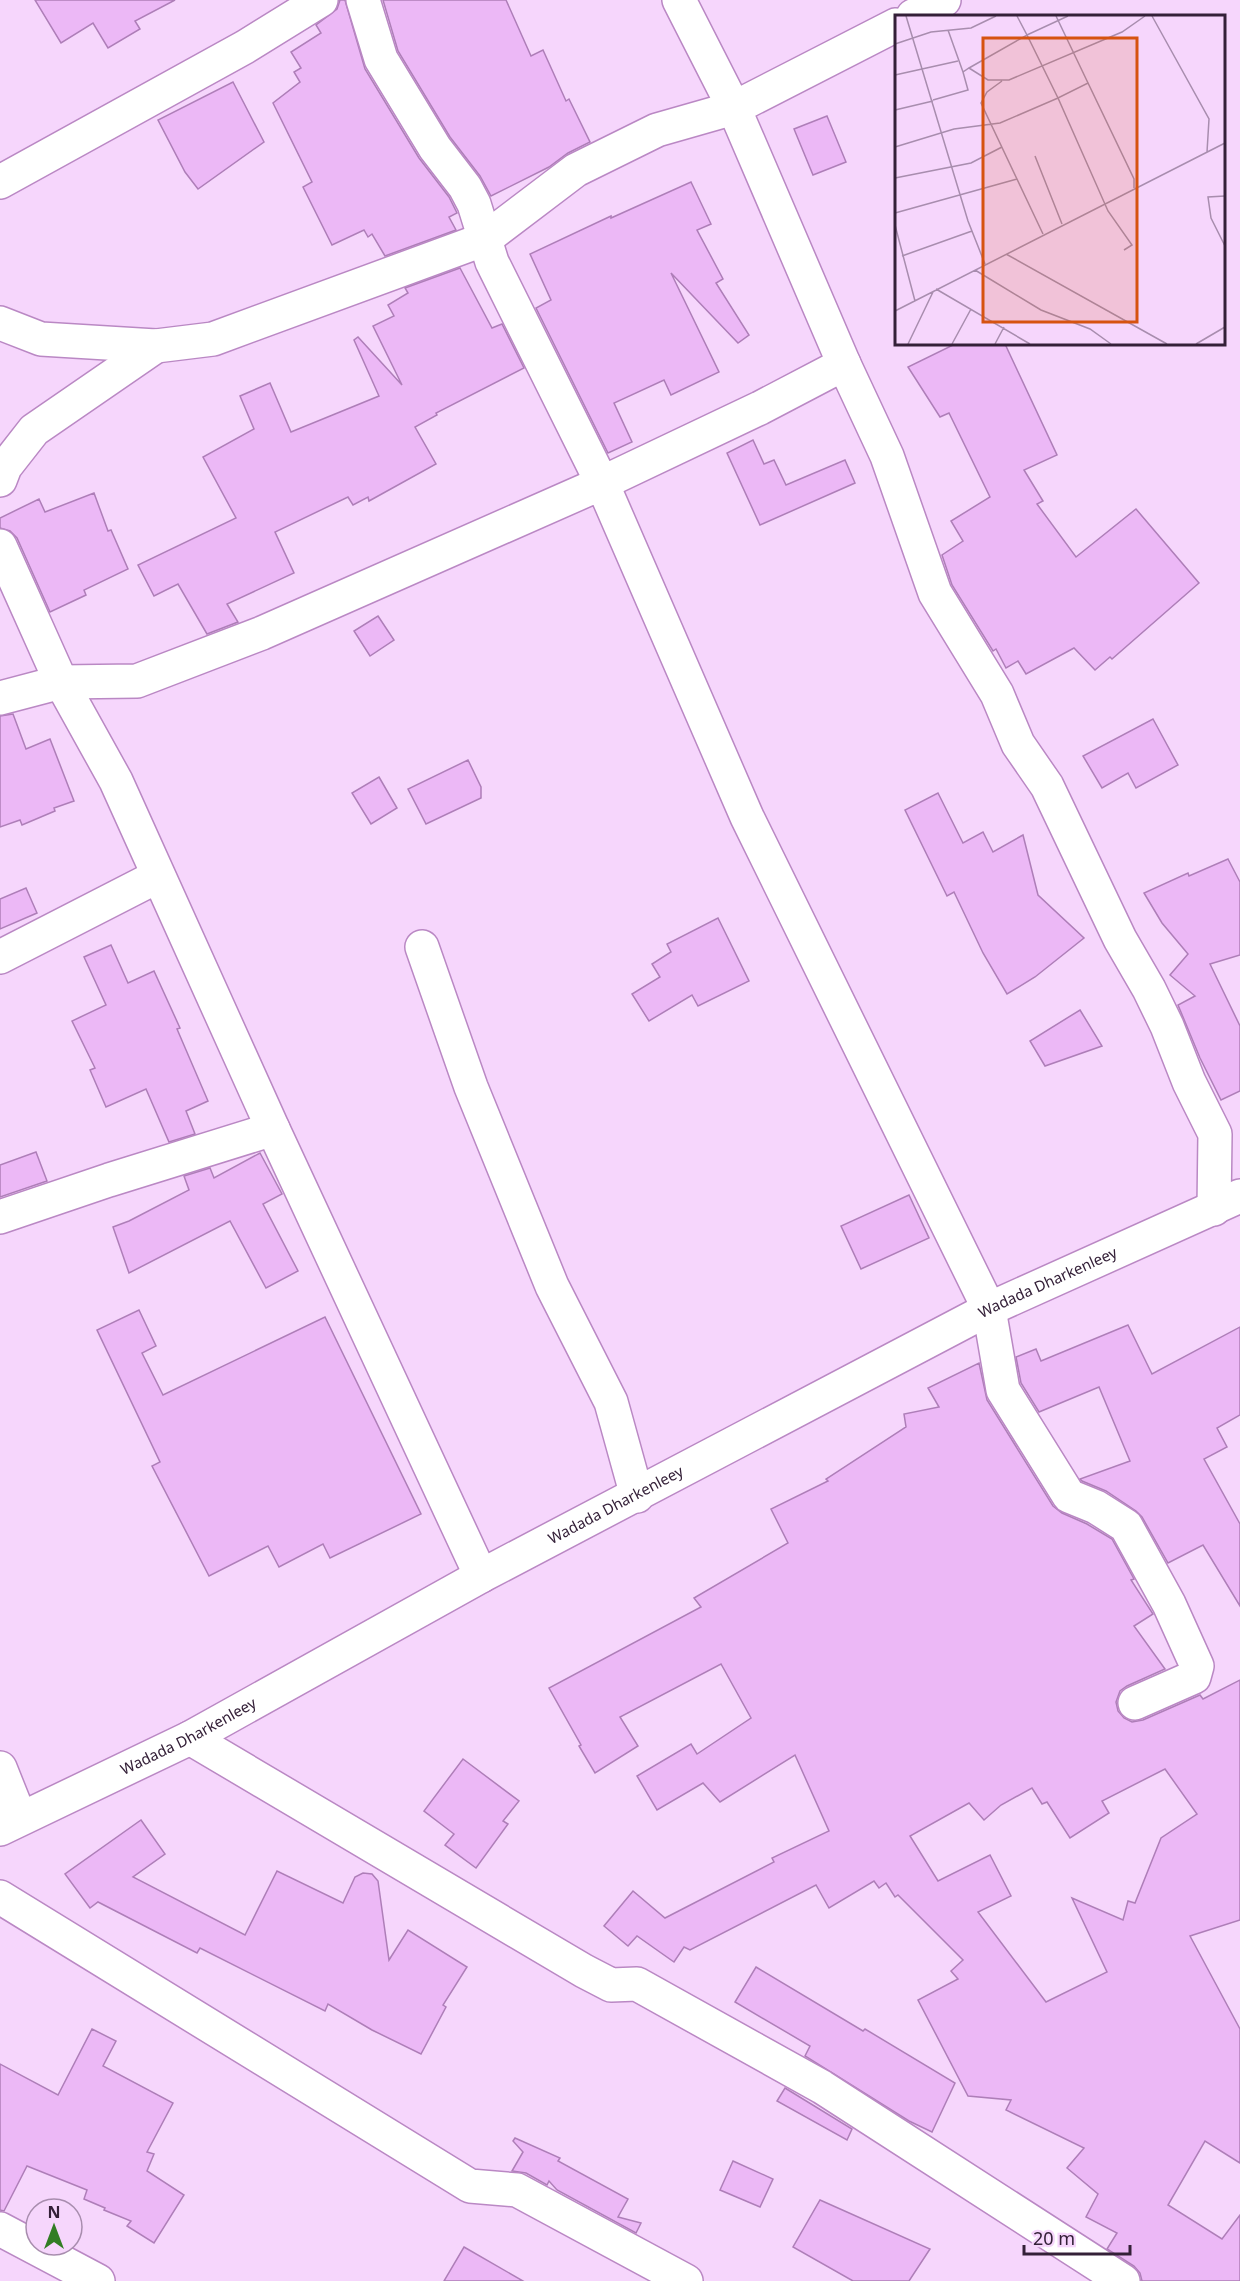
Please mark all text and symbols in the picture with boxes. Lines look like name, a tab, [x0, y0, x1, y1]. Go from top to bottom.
inset map	[895, 15, 1225, 345]
street label: Wadada Dharkenleey	[974, 1242, 1120, 1322]
street label: Wadada Dharkenleey	[544, 1460, 687, 1548]
street label: Wadada Dharkenleey	[117, 1692, 260, 1779]
north arrow	[24, 2197, 84, 2257]
text: N	[47, 2201, 61, 2223]
scale bar	[1024, 2218, 1130, 2256]
text: 20 m	[1033, 2226, 1075, 2250]

